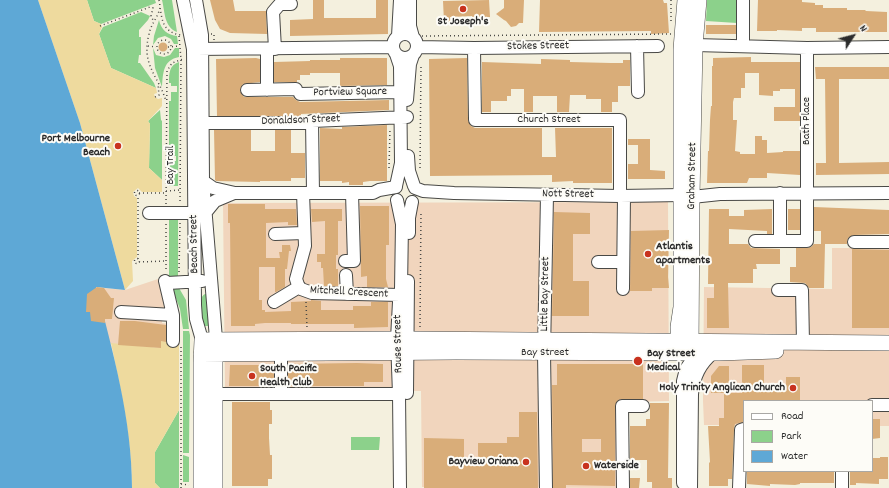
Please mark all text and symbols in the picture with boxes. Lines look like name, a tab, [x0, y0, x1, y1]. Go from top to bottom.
marker: St Joseph's	[458, 4, 468, 14]
place label: St Joseph's	[438, 15, 488, 29]
north arrow	[833, 16, 873, 56]
text: N	[855, 22, 871, 36]
street label: Stokes Street	[507, 39, 569, 55]
street label: Portview Square	[313, 85, 387, 101]
street label: Bath Place	[800, 97, 814, 145]
street label: Donaldson Street	[261, 112, 341, 130]
street label: Church Street	[517, 113, 581, 127]
place label: Port Melbourne Beach	[41, 132, 110, 160]
marker: Port Melbourne Beach	[113, 141, 123, 151]
street label: Graham Street	[685, 142, 701, 210]
street label: Bay Trail	[164, 146, 178, 184]
street label: Nott Street	[542, 187, 594, 203]
street label: Beach Street	[187, 214, 203, 274]
place label: Atlantis apartments	[656, 240, 710, 268]
marker: Atlantis apartments	[643, 249, 653, 259]
street label: Little Bay Street	[538, 256, 554, 332]
street label: Mitchell Crescent	[309, 284, 389, 302]
street label: Rouse Street	[391, 315, 407, 373]
street label: Bay Street	[521, 346, 569, 360]
place label: Bay Street Medical	[647, 347, 695, 375]
marker: Bay Street Medical	[632, 355, 644, 367]
place label: South Pacific Health Club	[260, 362, 317, 390]
marker: South Pacific Health Club	[247, 371, 257, 381]
place label: Holy Trinity Anglican Church	[659, 381, 785, 395]
marker: Holy Trinity Anglican Church	[788, 383, 798, 393]
legend	[743, 400, 873, 472]
text: Road	[781, 408, 803, 425]
text: Park	[781, 428, 801, 445]
text: Water	[781, 448, 808, 465]
place label: Bayview Oriana	[449, 455, 518, 469]
marker: Bayview Oriana	[521, 457, 531, 467]
place label: Waterside	[594, 459, 639, 473]
marker: Waterside	[581, 461, 591, 471]

